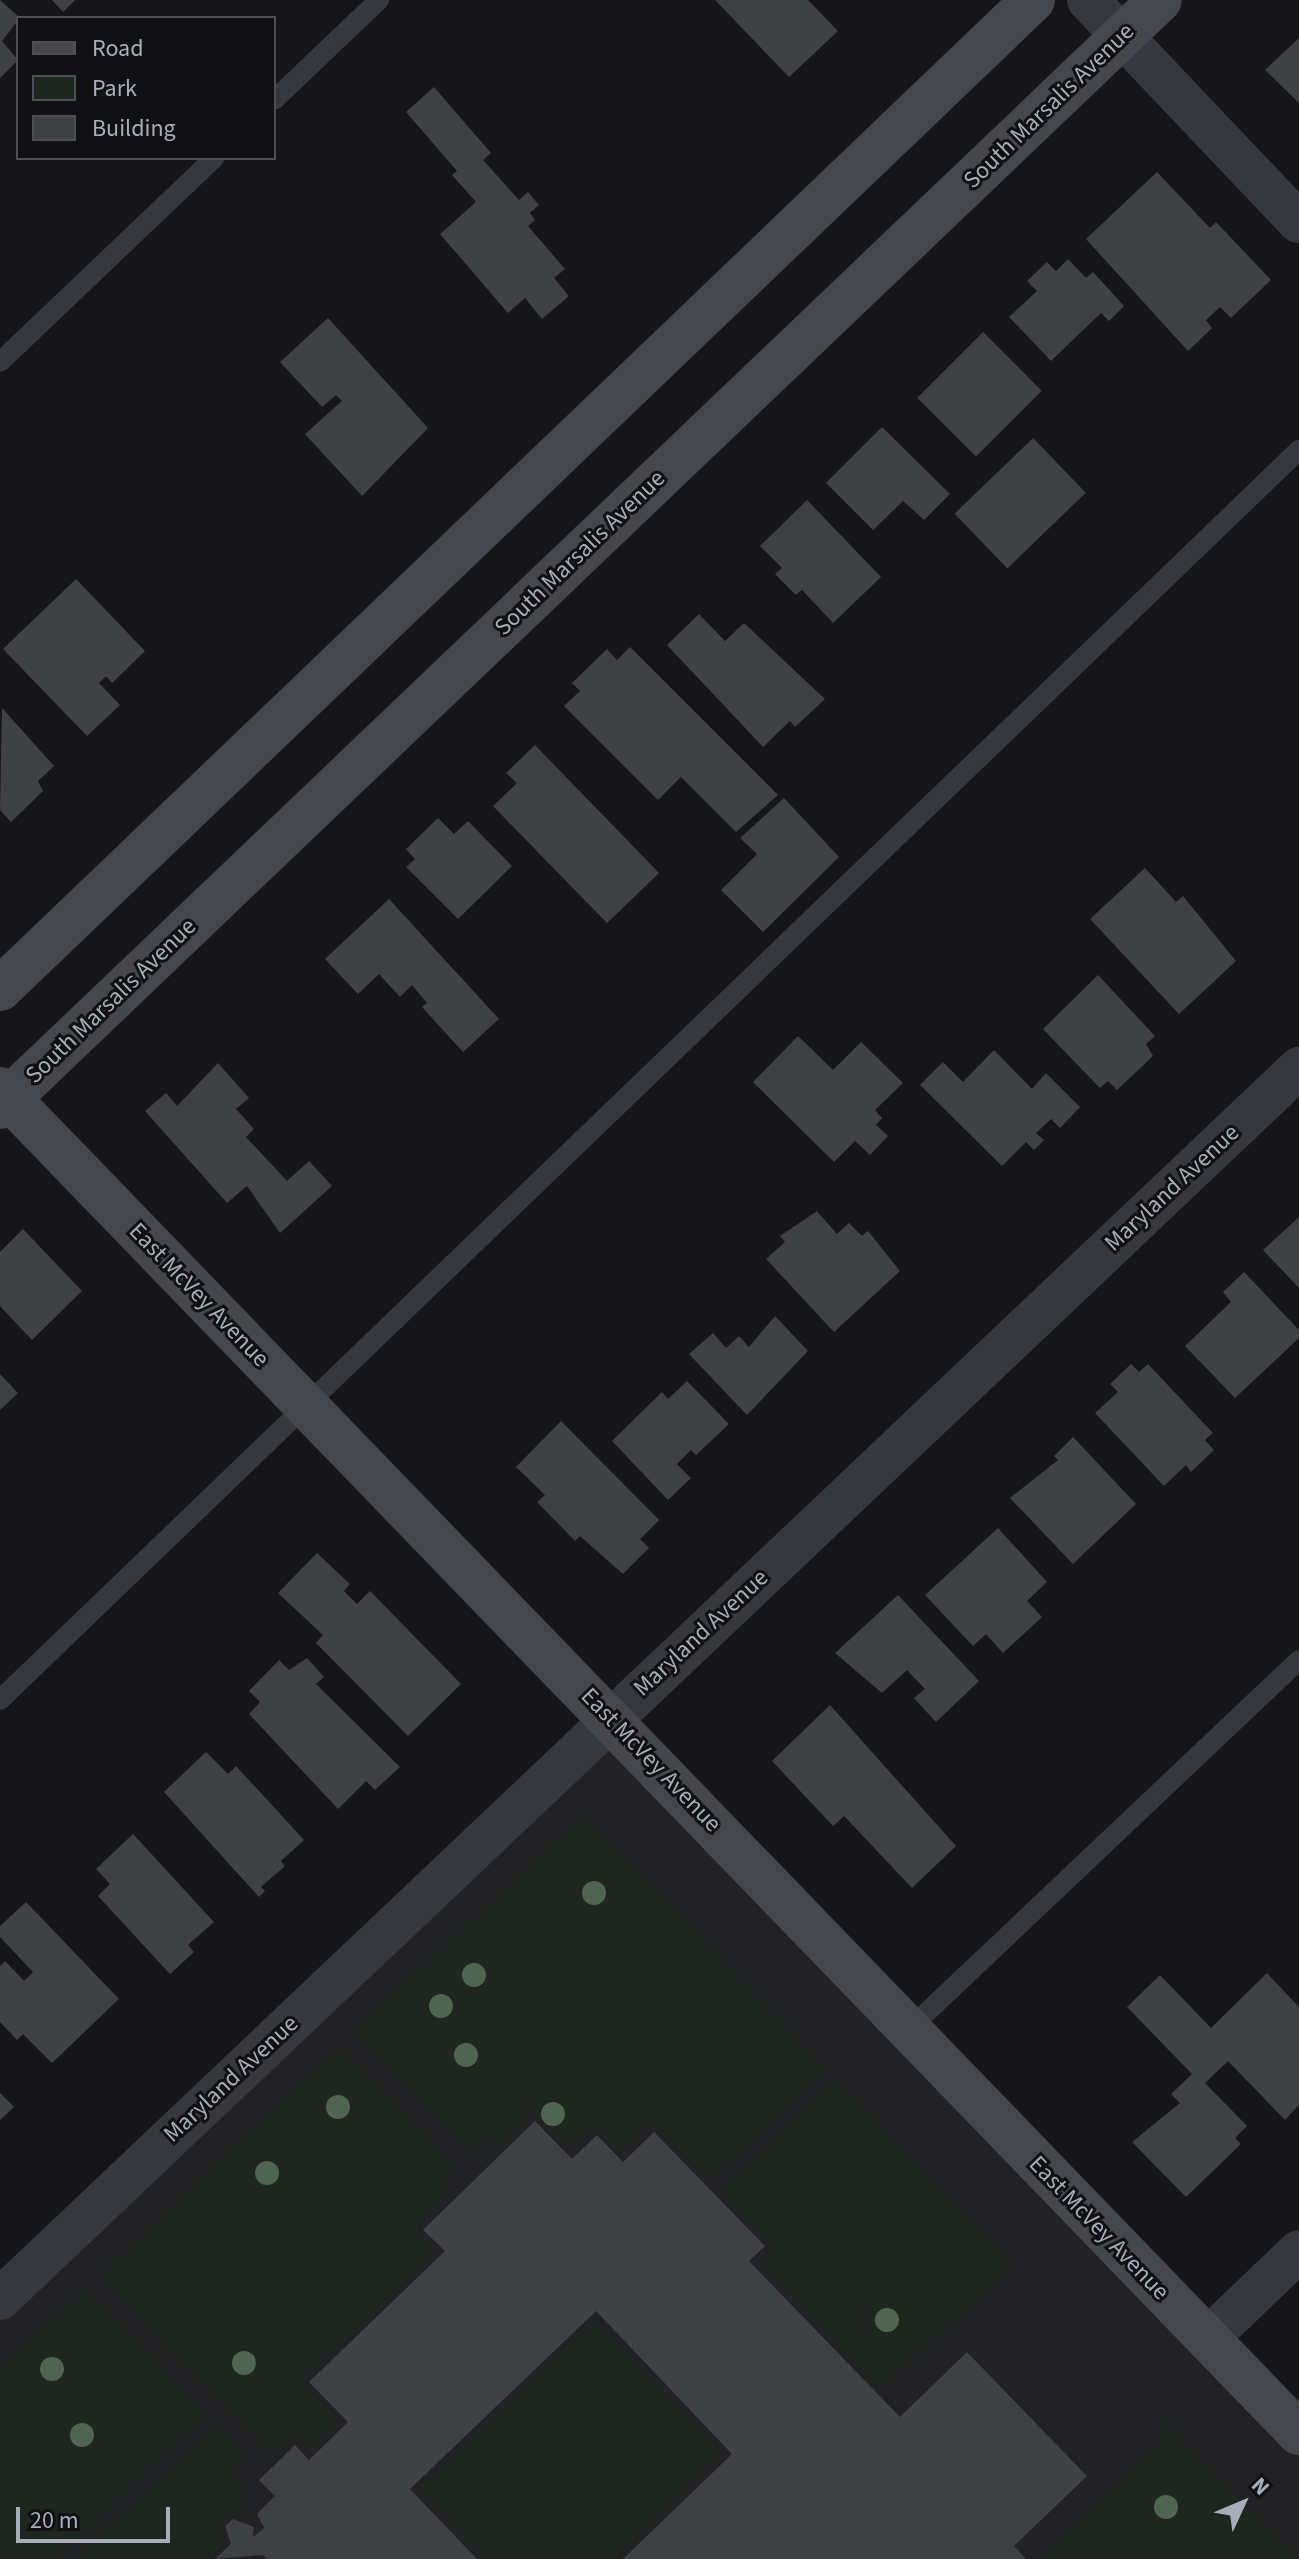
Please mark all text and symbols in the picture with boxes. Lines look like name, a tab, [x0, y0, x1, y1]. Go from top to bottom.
legend	[16, 16, 276, 160]
street label: South Marsalis Avenue	[958, 17, 1140, 195]
text: Road	[92, 31, 144, 66]
text: Park	[92, 71, 137, 106]
text: Building	[92, 111, 176, 146]
street label: South Marsalis Avenue	[489, 464, 671, 642]
street label: South Marsalis Avenue	[20, 912, 202, 1090]
street label: Maryland Avenue	[1099, 1118, 1245, 1258]
street label: East McVey Avenue	[123, 1217, 275, 1373]
street label: Maryland Avenue	[628, 1563, 774, 1703]
street label: East McVey Avenue	[575, 1682, 727, 1838]
street label: Maryland Avenue	[158, 2009, 304, 2149]
street label: East McVey Avenue	[1023, 2150, 1175, 2306]
north arrow	[1203, 2463, 1283, 2543]
text: N	[1244, 2470, 1277, 2503]
scale bar	[20, 2491, 174, 2541]
text: 20 m	[30, 2503, 79, 2538]

